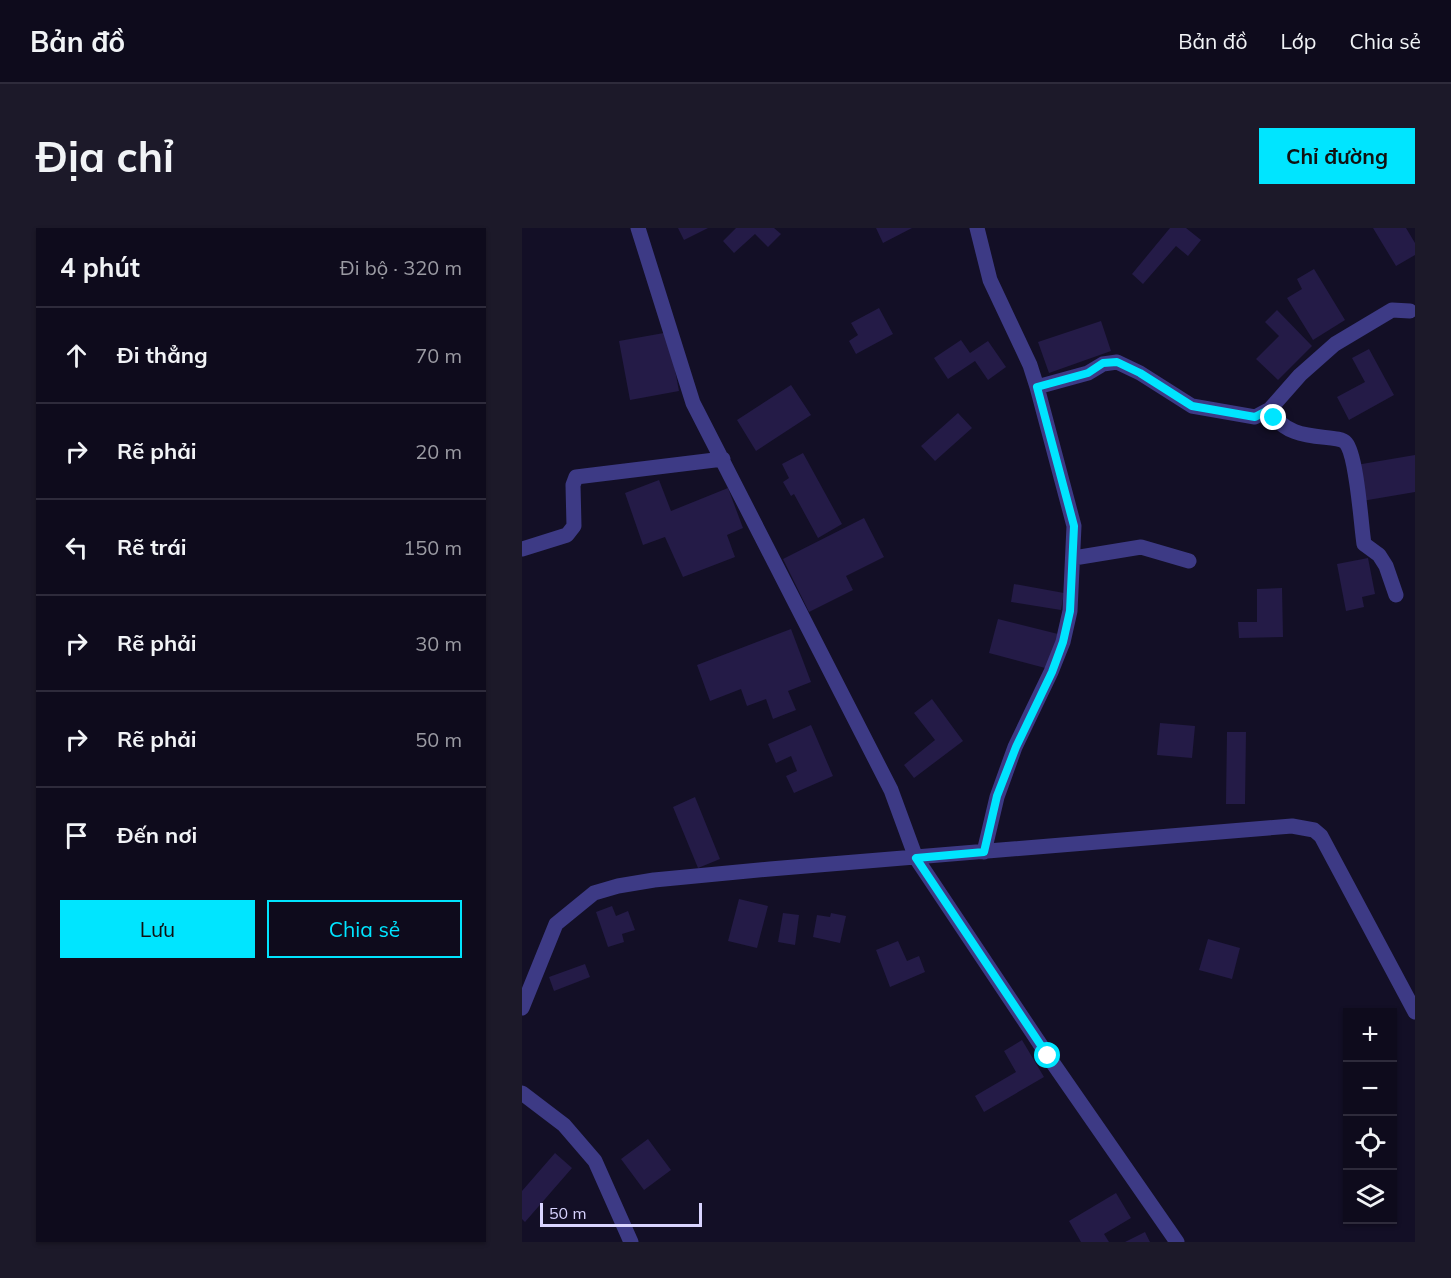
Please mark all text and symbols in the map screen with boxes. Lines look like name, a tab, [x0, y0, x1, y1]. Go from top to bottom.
text: Bản đồ	[30, 24, 125, 59]
text: Bản đồ	[1178, 28, 1247, 54]
text: Lớp	[1280, 28, 1316, 54]
text: Chia sẻ	[1349, 28, 1421, 54]
button: Chỉ đường	[1259, 128, 1415, 184]
text: Địa chỉ	[36, 130, 174, 183]
text: 4 phút	[60, 251, 140, 284]
text: Đi bộ · 320 m	[340, 255, 462, 280]
icon: ahead	[60, 339, 93, 372]
text: Đi thẳng	[117, 341, 208, 369]
text: 70 m	[415, 343, 462, 368]
route end	[1260, 404, 1286, 430]
icon: right	[60, 435, 93, 468]
text: Rẽ phải	[117, 437, 197, 465]
text: 20 m	[415, 439, 462, 464]
icon: left	[60, 531, 93, 564]
text: Rẽ trái	[117, 533, 187, 561]
text: 150 m	[403, 535, 462, 560]
icon: right	[60, 627, 93, 660]
text: Rẽ phải	[117, 629, 197, 657]
text: 30 m	[415, 631, 462, 656]
icon: right	[60, 723, 93, 756]
text: Rẽ phải	[117, 725, 197, 753]
text: 50 m	[415, 727, 462, 752]
icon: arrive	[60, 819, 93, 852]
text: Đến nơi	[117, 821, 197, 849]
button: Lưu	[60, 900, 255, 958]
button: Chia sẻ	[267, 900, 462, 958]
map controls	[1343, 1008, 1397, 1224]
button: +	[1343, 1008, 1397, 1062]
route start	[1034, 1042, 1060, 1068]
button: −	[1343, 1062, 1397, 1116]
button: locate	[1343, 1116, 1397, 1170]
button: layers	[1343, 1170, 1397, 1224]
scale bar	[540, 1200, 702, 1228]
text: 50 m	[549, 1203, 586, 1223]

